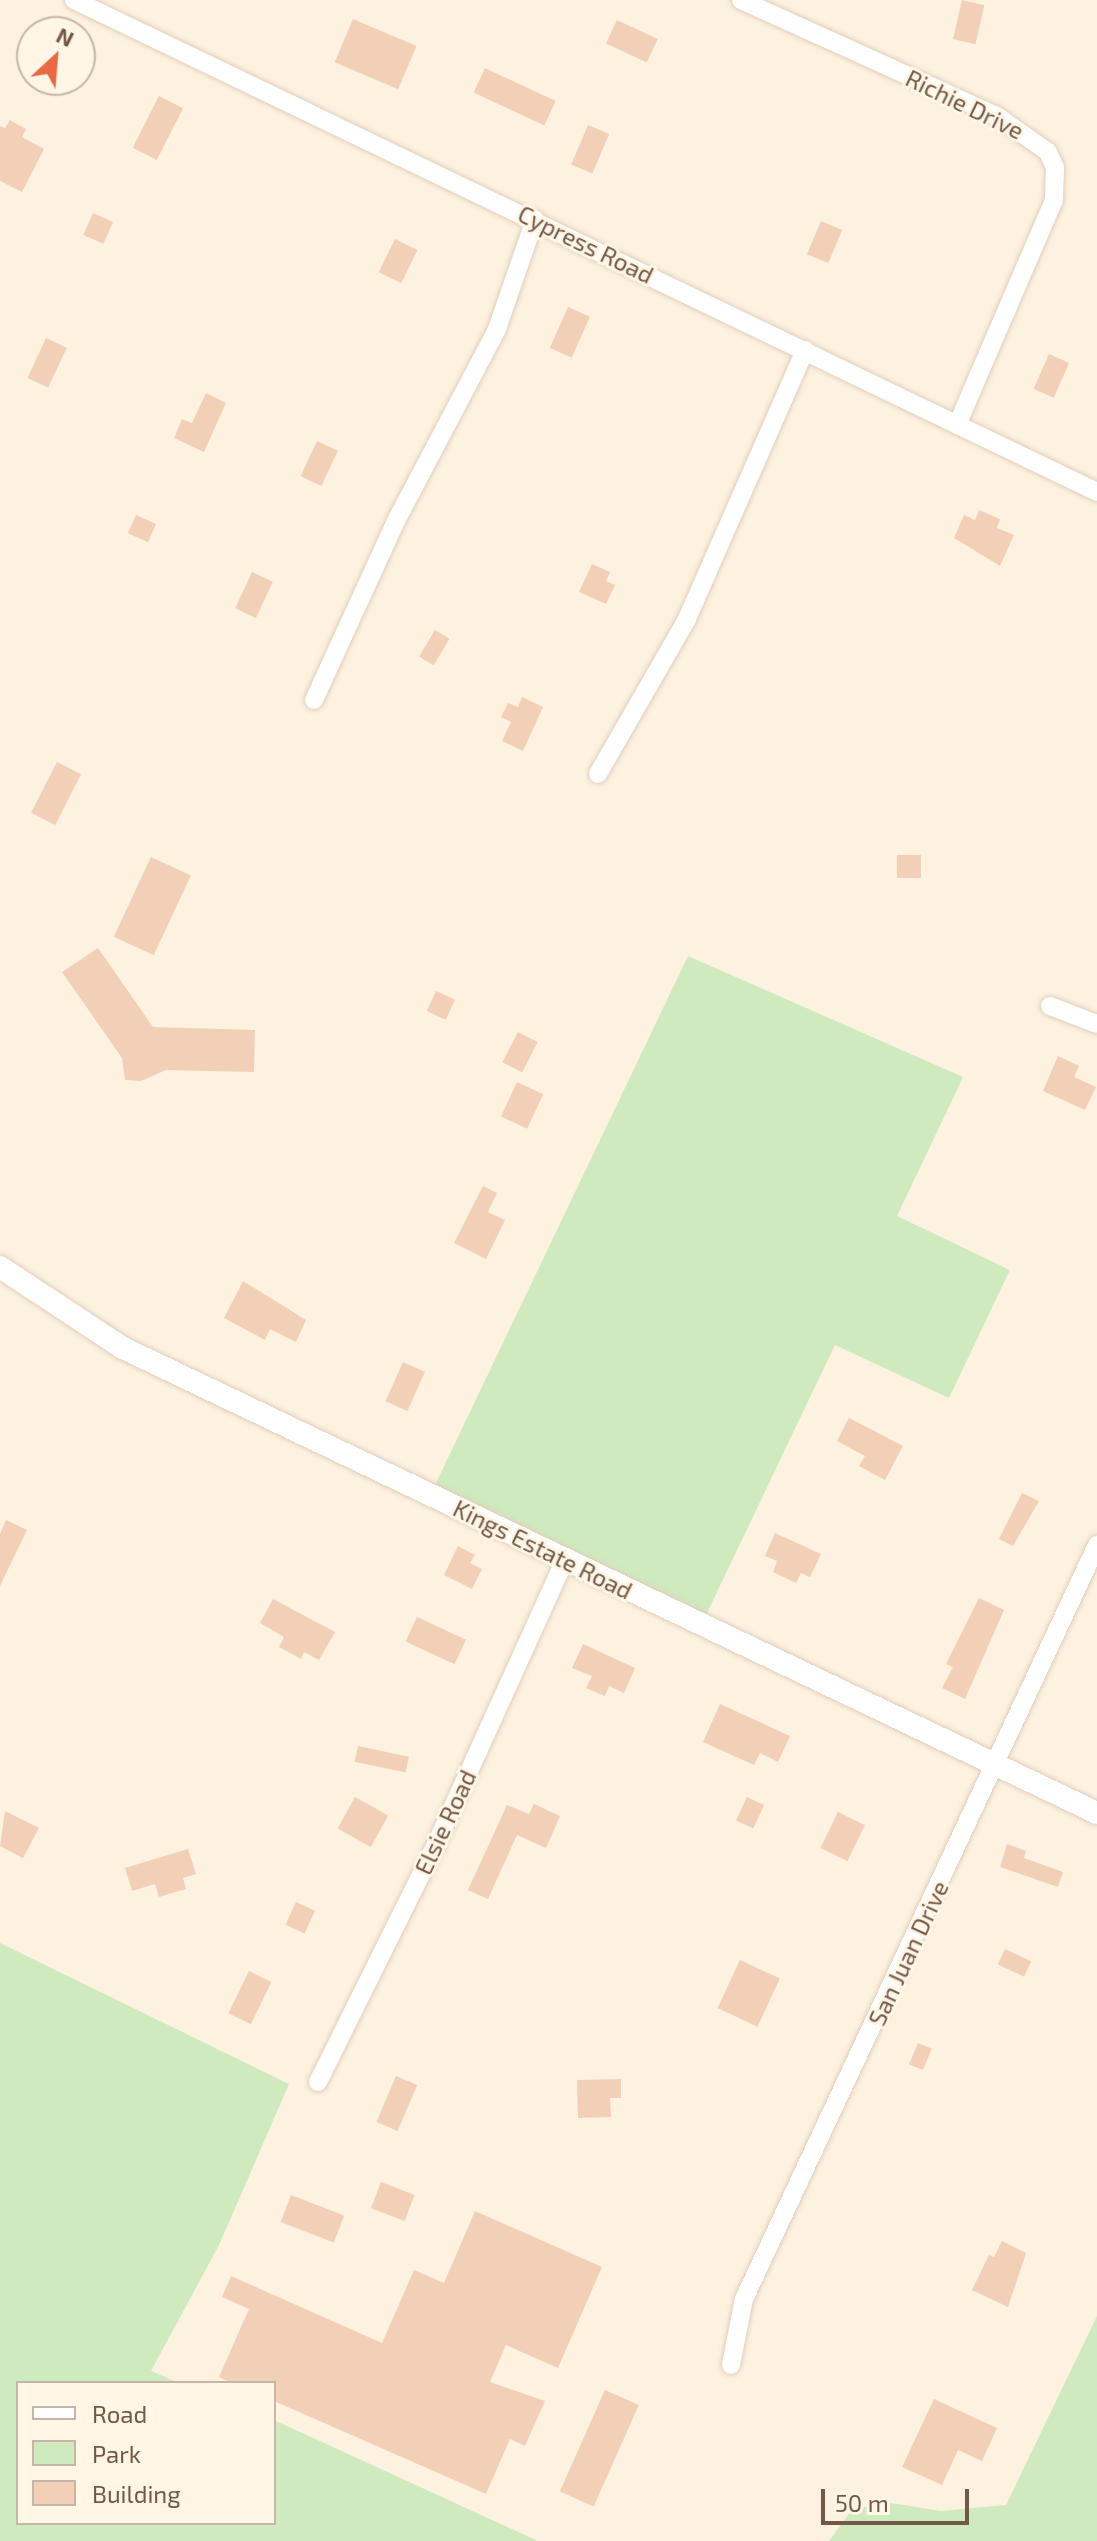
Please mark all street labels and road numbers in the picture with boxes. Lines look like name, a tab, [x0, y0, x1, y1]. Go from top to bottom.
street label: Richie Drive	[901, 63, 1029, 145]
street label: Cypress Road	[513, 199, 659, 289]
street label: Kings Estate Road	[449, 1493, 637, 1605]
street label: Elsie Road	[408, 1765, 482, 1879]
street label: San Juan Drive	[862, 1876, 954, 2030]

